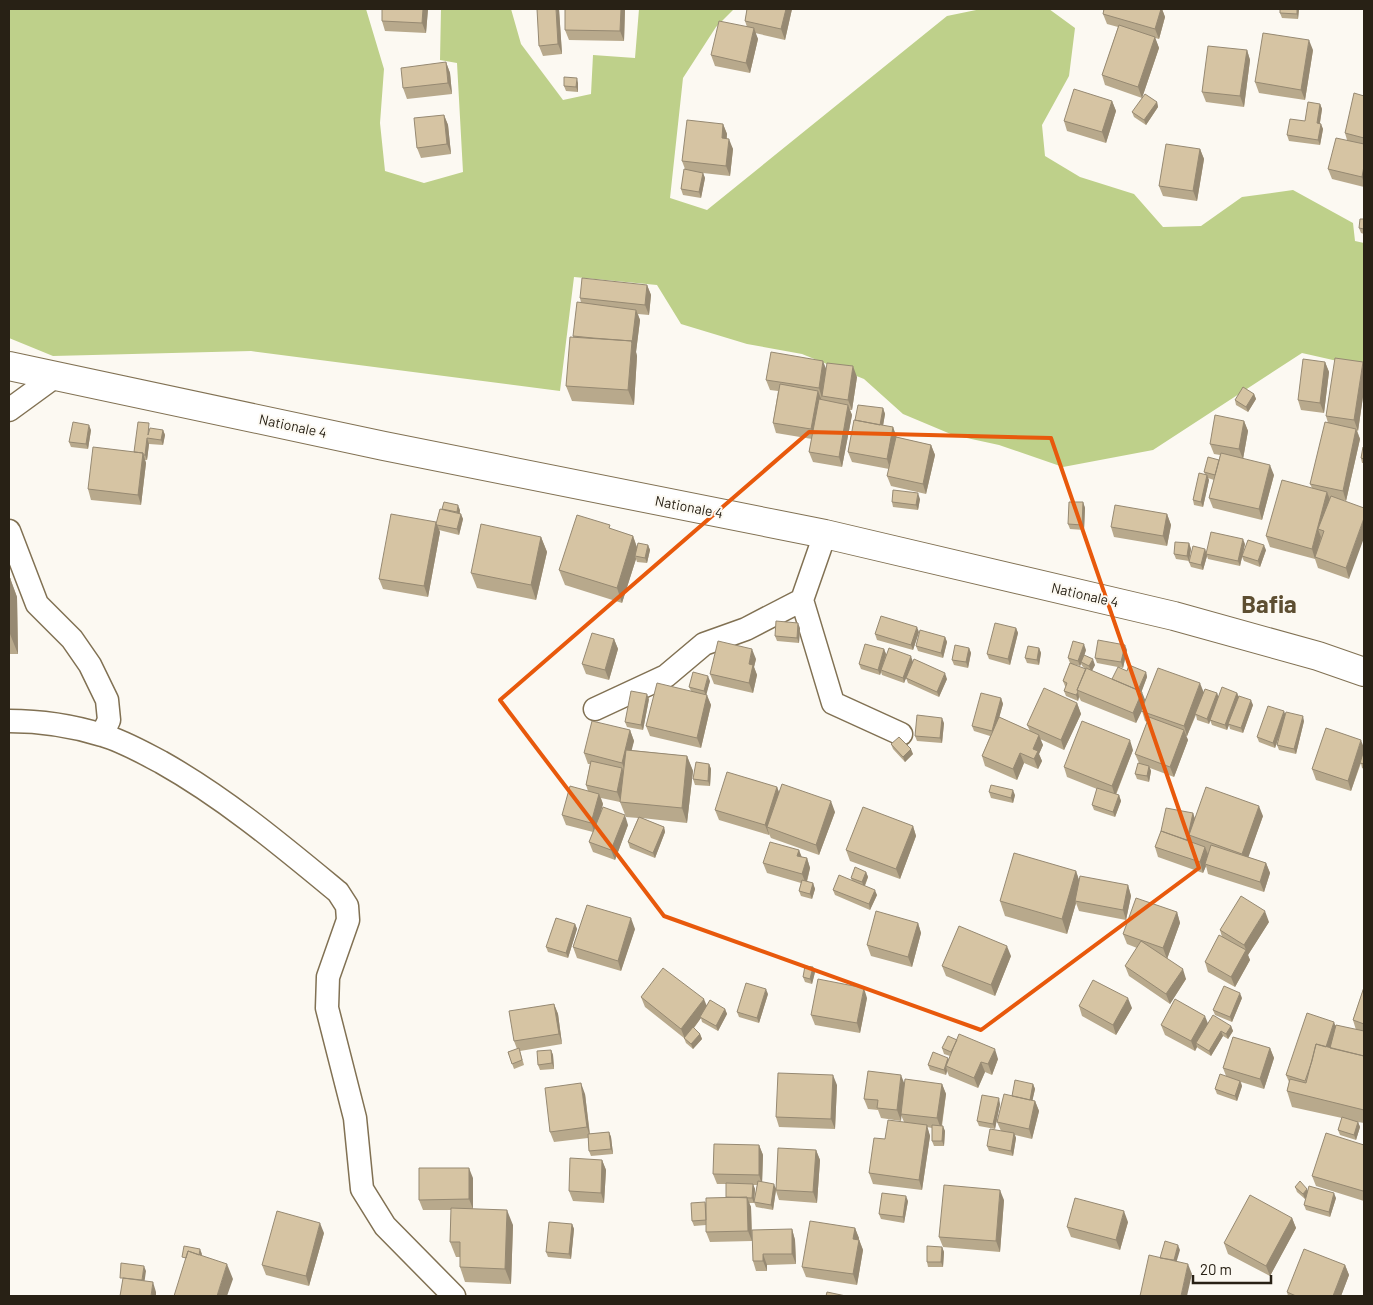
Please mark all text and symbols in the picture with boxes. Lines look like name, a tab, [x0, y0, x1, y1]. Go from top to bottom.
street label: Nationale 4	[258, 410, 329, 441]
street label: Nationale 4	[654, 492, 724, 521]
street label: Nationale 4	[1050, 578, 1121, 611]
district label: Bafia	[1241, 589, 1297, 618]
scale bar	[1193, 1252, 1270, 1284]
text: 20 m	[1200, 1260, 1232, 1278]

